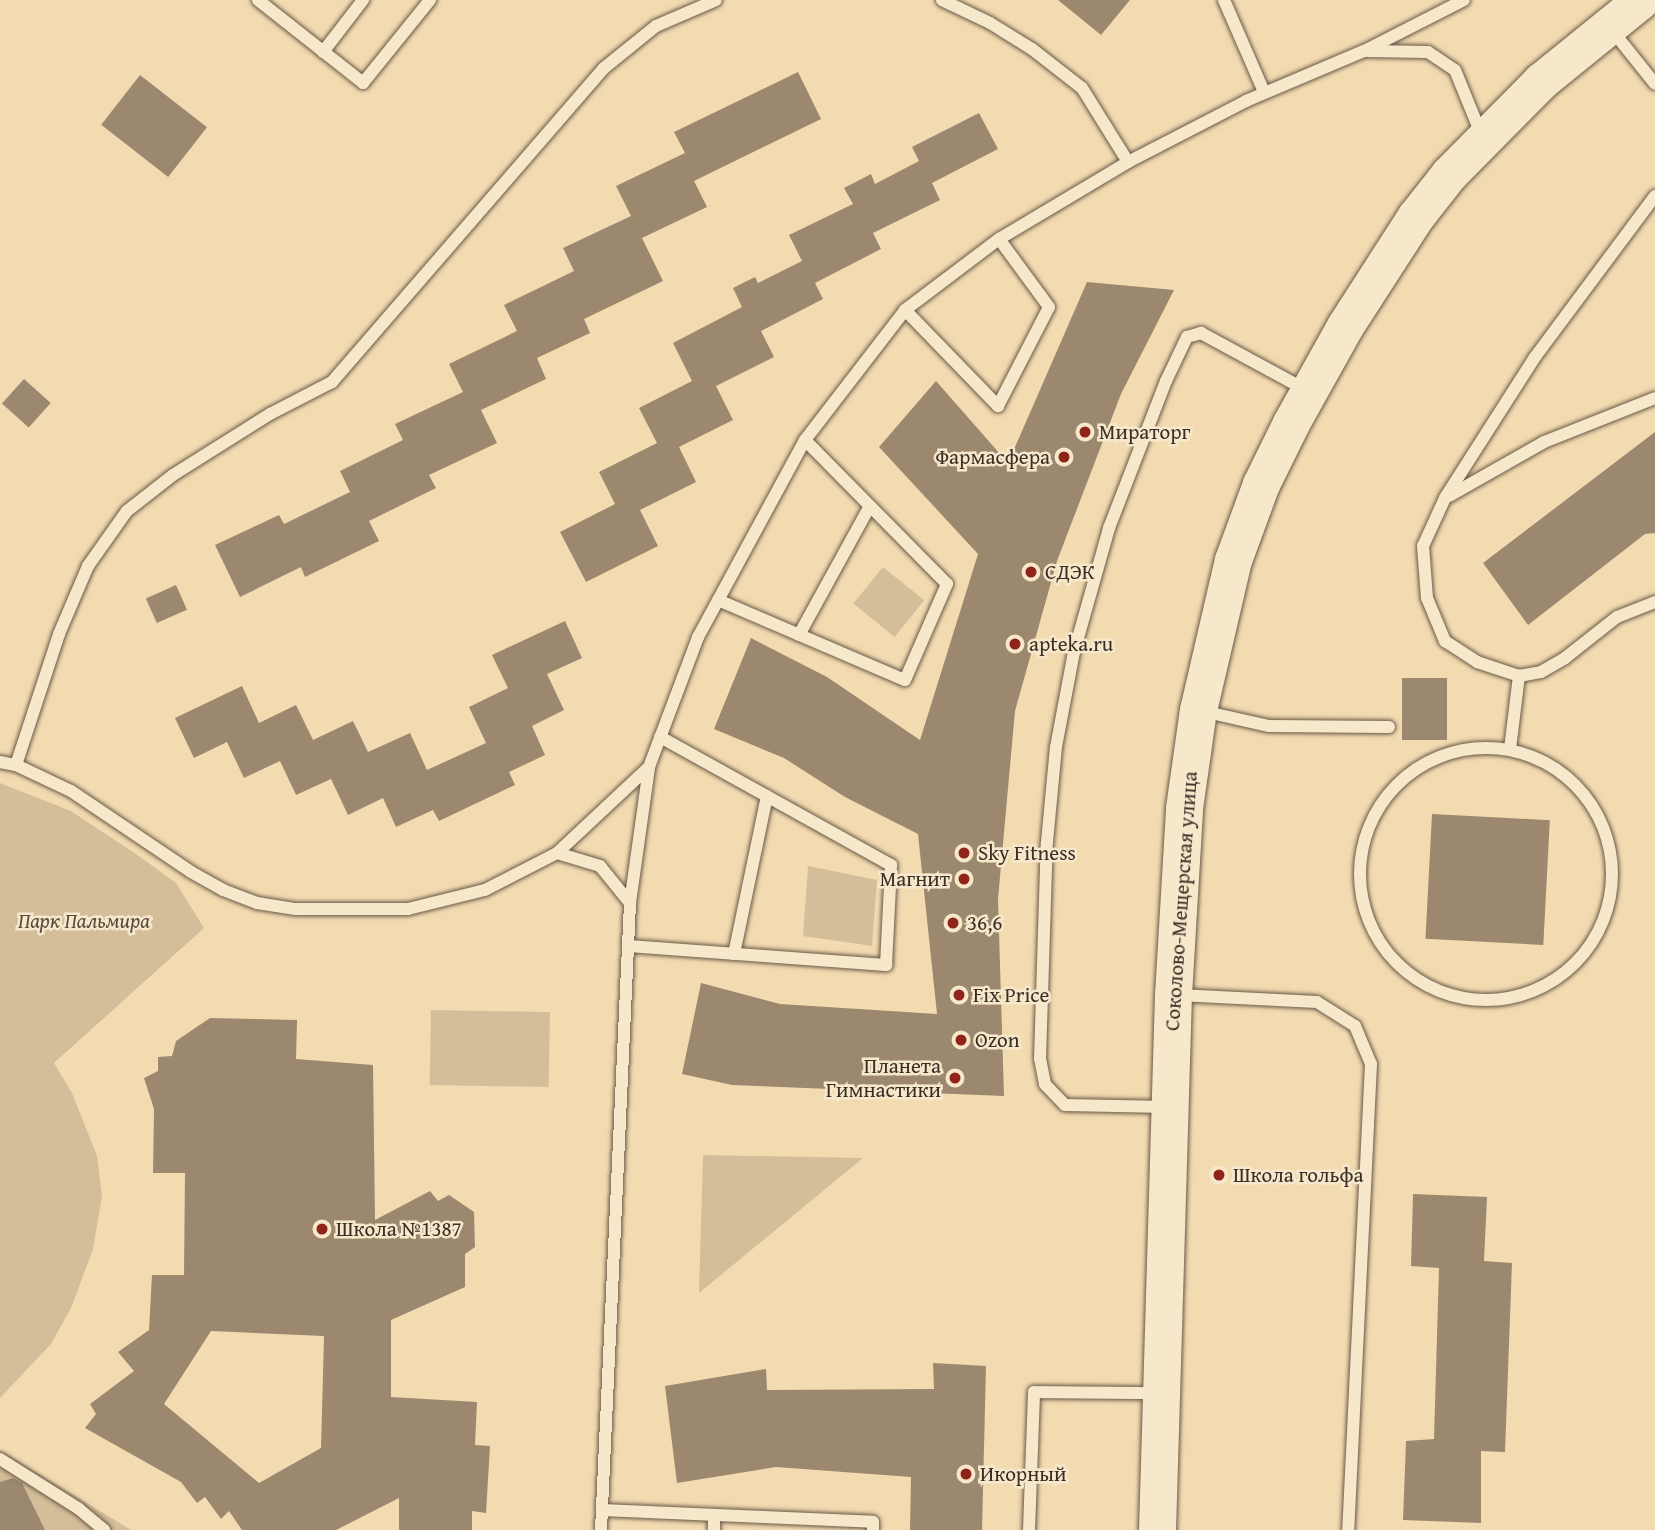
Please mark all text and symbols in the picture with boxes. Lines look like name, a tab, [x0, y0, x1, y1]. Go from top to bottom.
place label: Мираторг	[1099, 419, 1190, 445]
marker: Мираторг	[1077, 424, 1093, 440]
place label: Фармасфера	[935, 444, 1050, 470]
marker: Фармасфера	[1056, 449, 1072, 465]
place label: СДЭК	[1045, 559, 1095, 585]
marker: СДЭК	[1023, 564, 1039, 580]
place label: apteka.ru	[1029, 631, 1113, 657]
marker: apteka.ru	[1007, 636, 1023, 652]
street label: Соколово-Мещерская улица	[1159, 770, 1203, 1032]
place label: Sky Fitness	[978, 840, 1076, 866]
marker: Sky Fitness	[956, 845, 972, 861]
place label: Магнит	[880, 866, 950, 892]
marker: Магнит	[956, 871, 972, 887]
park label: Парк Пальмира	[18, 908, 150, 934]
place label: 36,6	[967, 910, 1002, 936]
marker: 36,6	[945, 915, 961, 931]
place label: Fix Price	[973, 982, 1049, 1008]
marker: Fix Price	[951, 987, 967, 1003]
place label: Ozon	[975, 1027, 1019, 1053]
marker: Ozon	[953, 1032, 969, 1048]
place label: Планета Гимнастики	[826, 1053, 941, 1103]
marker: Планета Гимнастики	[947, 1070, 963, 1086]
place label: Школа гольфа	[1233, 1162, 1364, 1188]
marker: Школа гольфа	[1211, 1167, 1227, 1183]
place label: Школа №1387	[336, 1216, 462, 1242]
marker: Школа №1387	[314, 1221, 330, 1237]
place label: Икорный	[980, 1461, 1067, 1487]
marker: Икорный	[958, 1466, 974, 1482]

